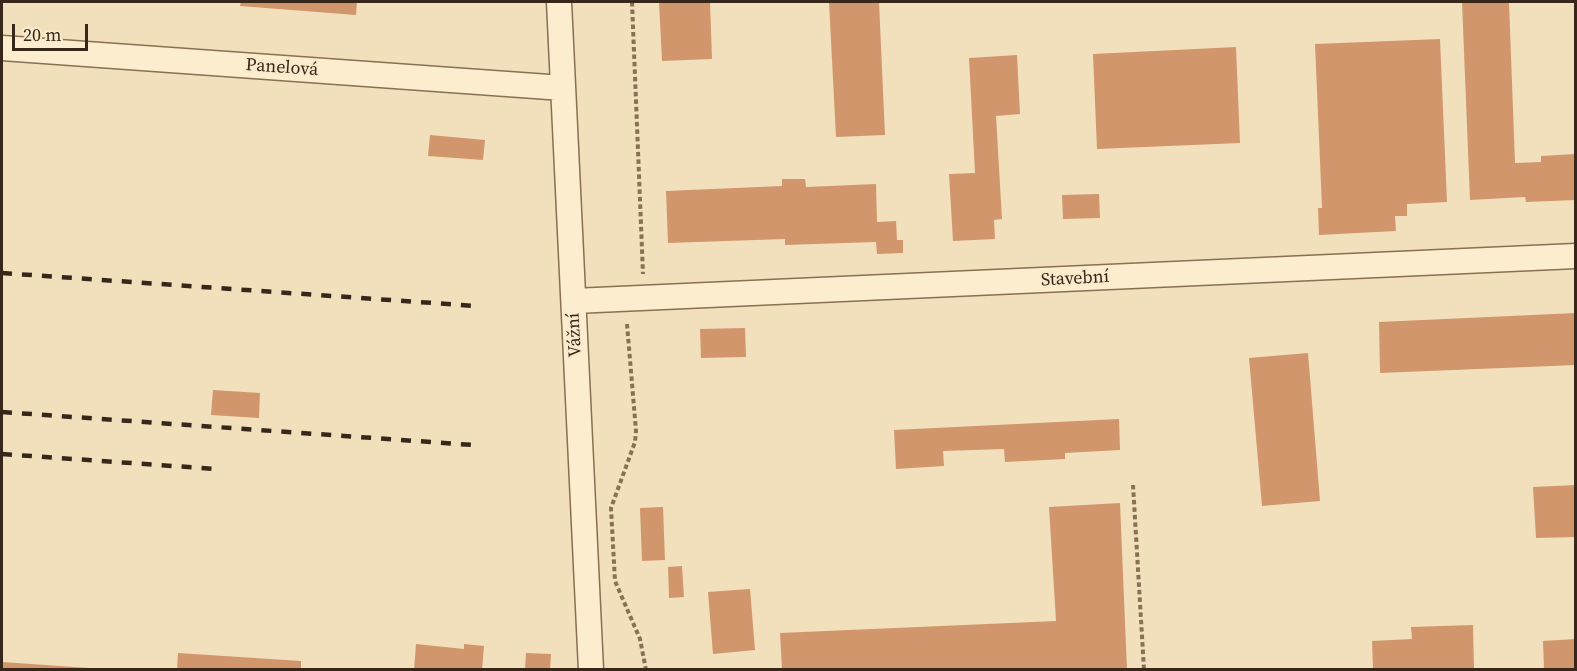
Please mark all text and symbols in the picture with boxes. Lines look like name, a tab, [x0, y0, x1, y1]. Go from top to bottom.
scale bar	[15, 12, 92, 50]
text: 20 m	[23, 22, 61, 47]
street label: Panelová	[245, 55, 319, 81]
street label: Stavební	[1040, 266, 1110, 292]
street label: Vážní	[563, 312, 587, 358]

